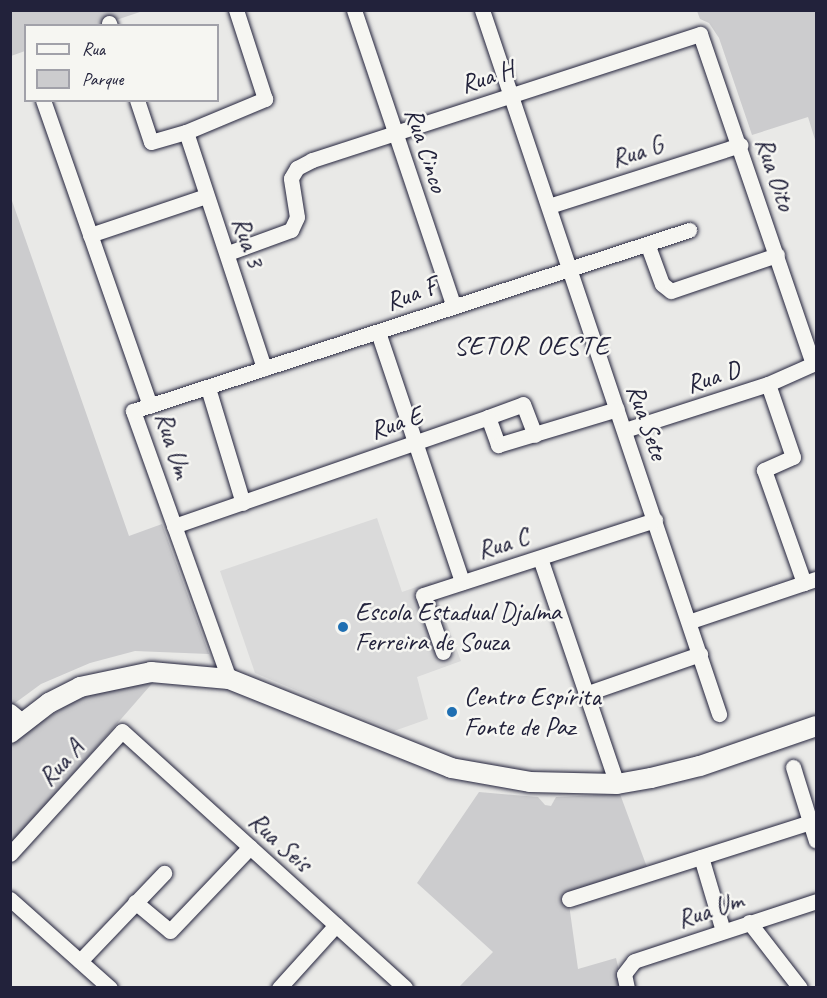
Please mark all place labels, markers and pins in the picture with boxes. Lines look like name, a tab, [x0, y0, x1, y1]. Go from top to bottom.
place label: Escola Estadual Djalma Ferreira de Souza	[355, 596, 562, 658]
marker: Escola Estadual Djalma Ferreira de Souza	[336, 620, 350, 634]
place label: Centro Espírita Fonte de Paz	[464, 681, 601, 742]
marker: Centro Espírita Fonte de Paz	[445, 705, 459, 719]

